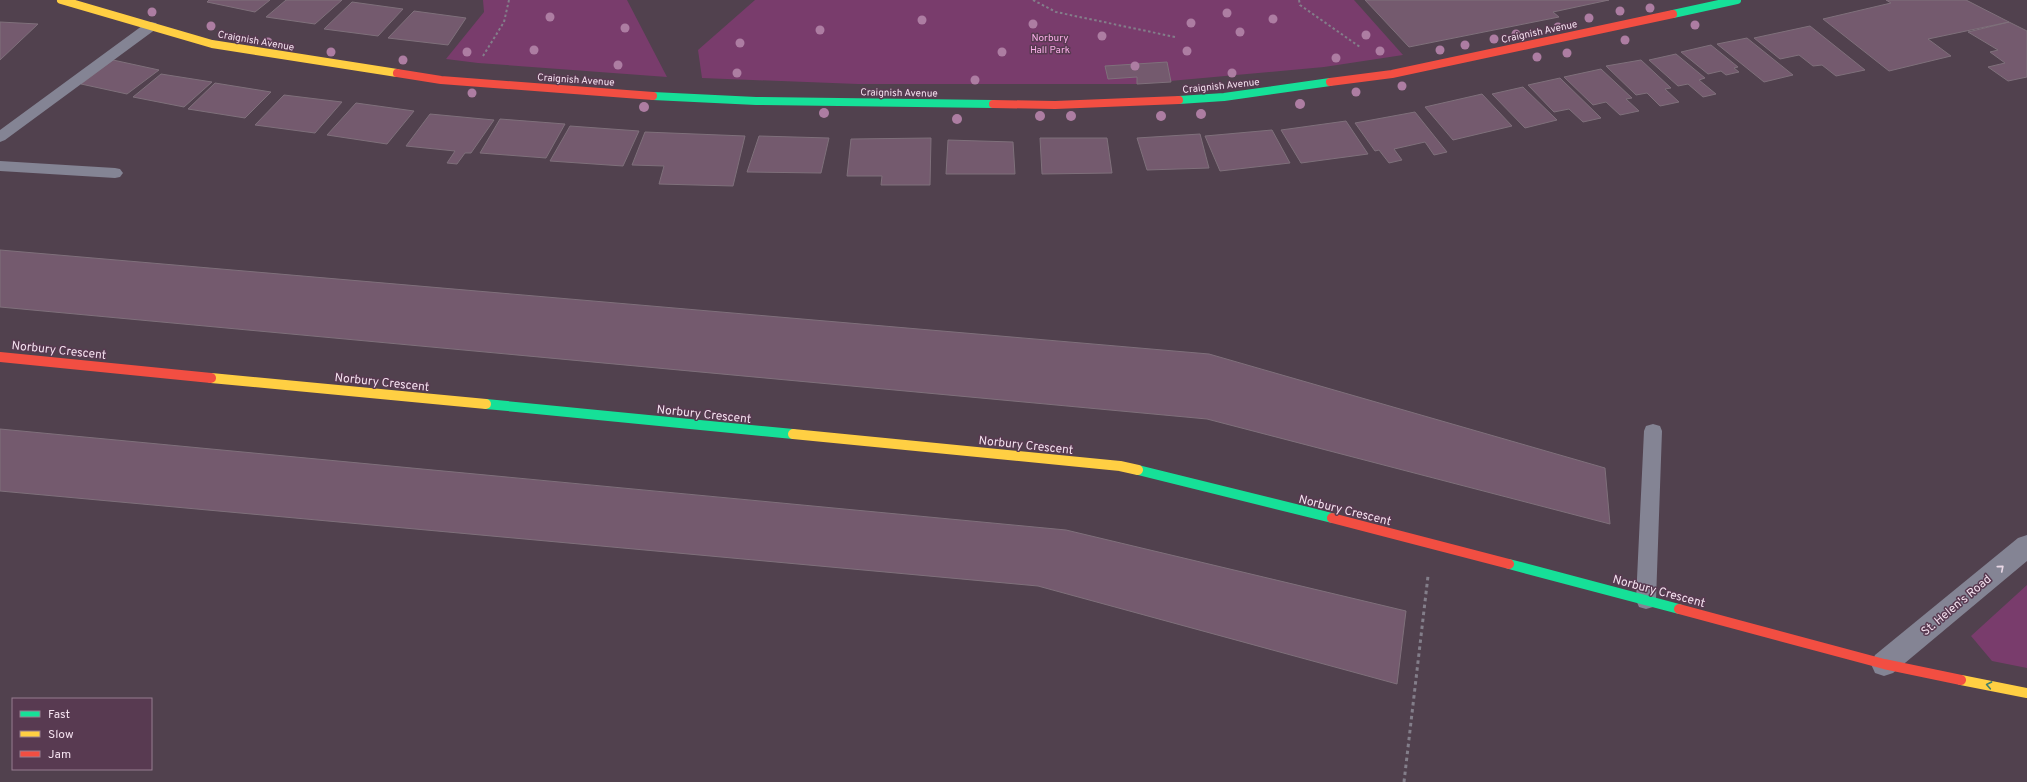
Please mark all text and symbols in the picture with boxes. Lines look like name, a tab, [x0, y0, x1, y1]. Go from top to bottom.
street label: Craignish Avenue	[1500, 18, 1579, 47]
street label: Craignish Avenue	[216, 28, 295, 55]
park label: Norbury Hall Park	[1030, 32, 1070, 57]
street label: Craignish Avenue	[537, 71, 615, 90]
street label: Craignish Avenue	[1182, 76, 1260, 97]
street label: Craignish Avenue	[860, 86, 938, 101]
street label: Norbury Crescent	[11, 338, 107, 364]
street label: Norbury Crescent	[334, 370, 430, 396]
street label: Norbury Crescent	[656, 402, 752, 428]
street label: Norbury Crescent	[978, 433, 1074, 459]
street label: Norbury Crescent	[1297, 492, 1393, 530]
one-way arrow	[1996, 565, 2003, 572]
street label: Norbury Crescent	[1611, 572, 1707, 612]
street label: St. Helen's Road	[1918, 572, 1995, 640]
one-way arrow	[1986, 682, 1992, 690]
legend	[12, 698, 152, 770]
text: Fast	[48, 707, 70, 723]
text: Slow	[48, 727, 74, 743]
text: Jam	[48, 747, 71, 763]

